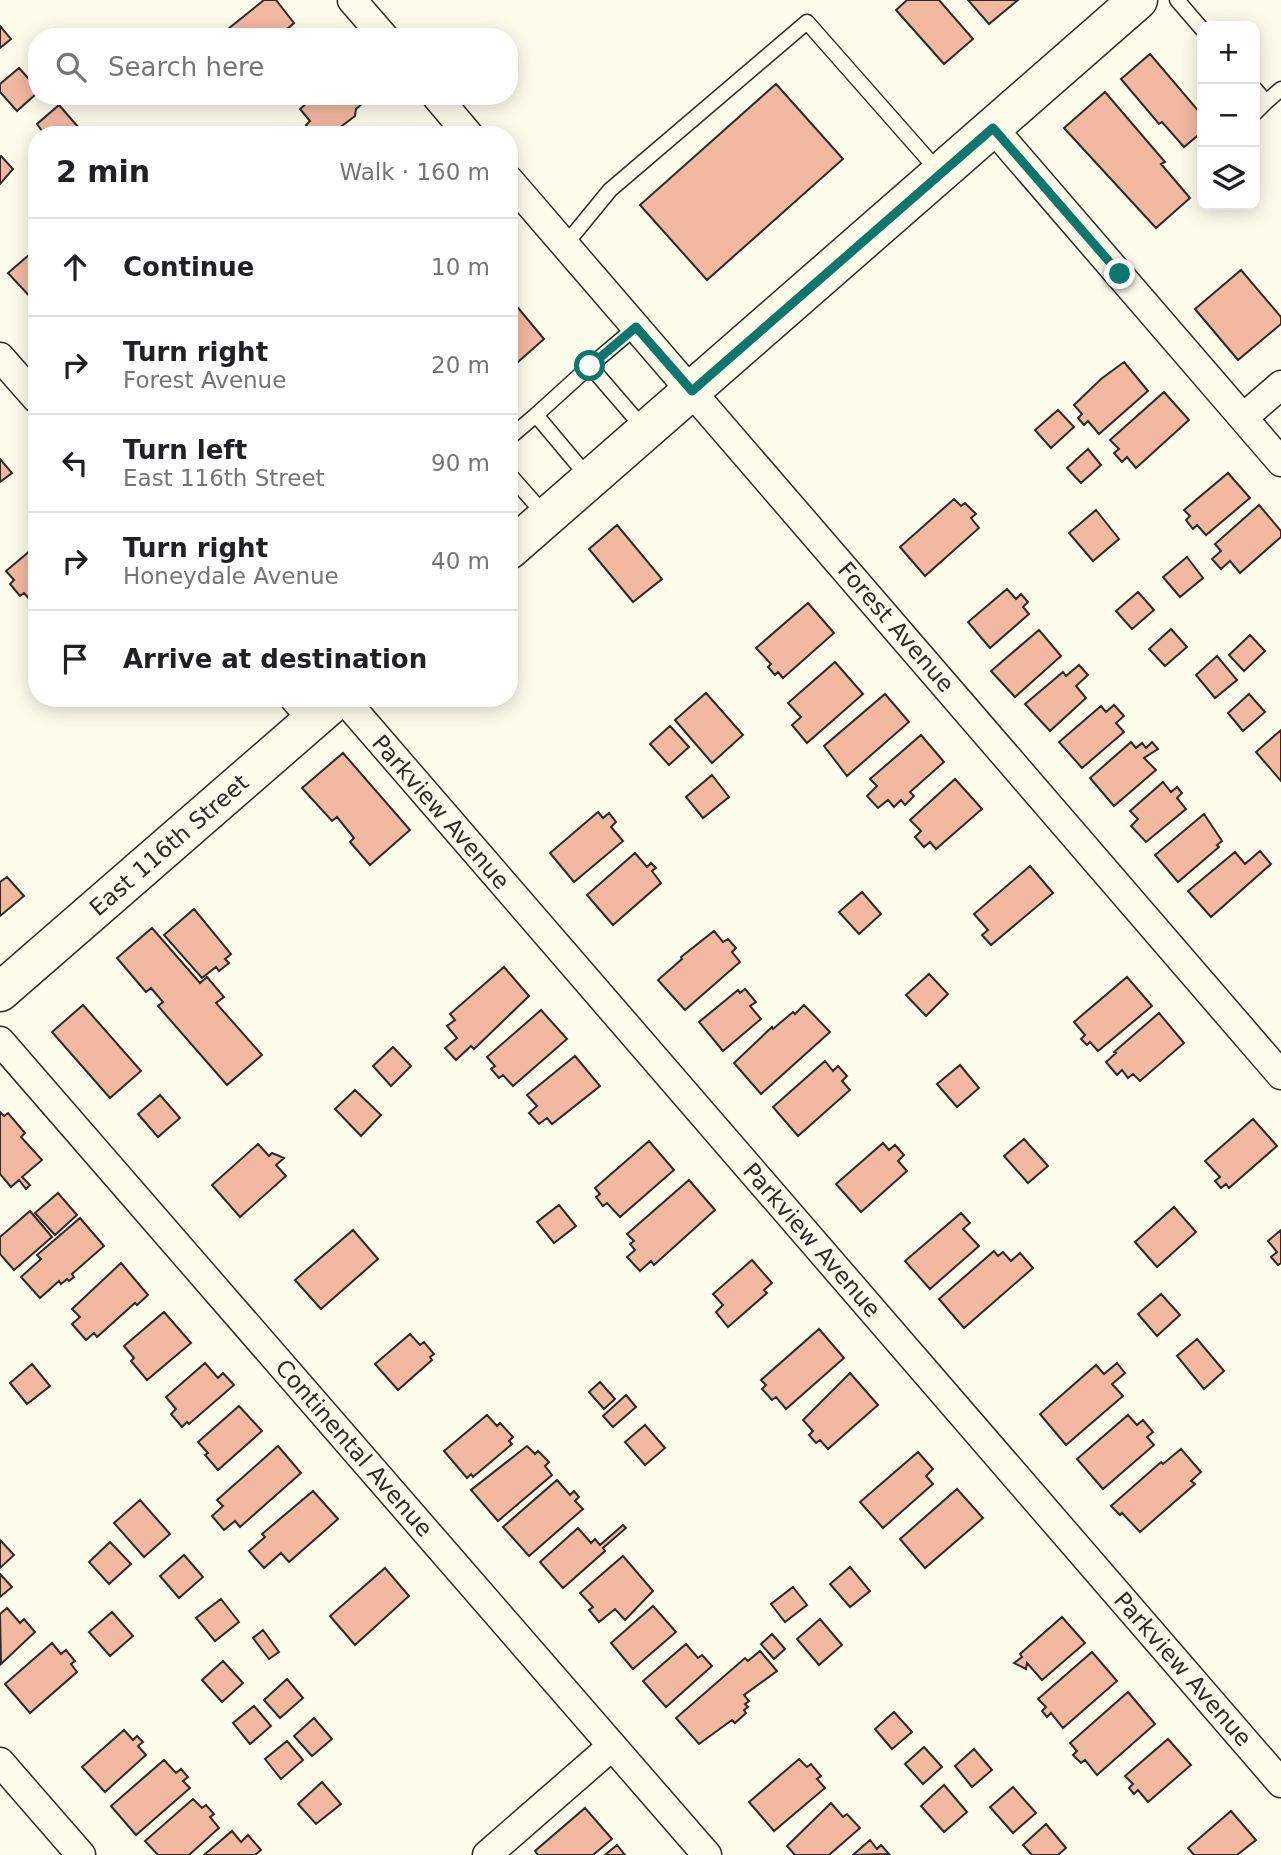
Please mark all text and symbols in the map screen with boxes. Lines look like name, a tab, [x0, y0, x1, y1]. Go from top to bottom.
map controls	[1197, 21, 1260, 210]
button: +	[1197, 21, 1260, 84]
search box	[28, 28, 518, 105]
icon: search	[52, 48, 90, 86]
text: Search here	[108, 52, 264, 82]
button: −	[1197, 84, 1260, 147]
button: layers	[1197, 147, 1260, 210]
text: 2 min	[56, 154, 150, 189]
text: Walk · 160 m	[339, 159, 490, 185]
icon: ahead	[56, 248, 94, 286]
text: Continue	[123, 252, 254, 282]
text: 10 m	[431, 254, 490, 280]
route end	[1104, 258, 1135, 289]
text: Turn right	[123, 337, 268, 367]
icon: right	[56, 346, 94, 384]
route start	[574, 350, 605, 381]
text: 20 m	[431, 352, 490, 378]
text: Forest Avenue	[123, 367, 286, 393]
text: Turn left	[123, 435, 247, 465]
icon: left	[56, 444, 94, 482]
text: 90 m	[431, 450, 490, 476]
text: East 116th Street	[123, 465, 325, 491]
text: Turn right	[123, 533, 268, 563]
icon: right	[56, 542, 94, 580]
text: 40 m	[431, 548, 490, 574]
street label: Forest Avenue	[833, 557, 959, 697]
text: Honeydale Avenue	[123, 563, 339, 589]
icon: arrive	[56, 640, 94, 678]
text: Arrive at destination	[123, 644, 427, 674]
street label: Parkview Avenue	[367, 730, 515, 894]
street label: East 116th Street	[84, 769, 254, 921]
street label: Parkview Avenue	[738, 1158, 886, 1322]
street label: Continental Avenue	[270, 1354, 438, 1542]
street label: Parkview Avenue	[1109, 1587, 1257, 1751]

